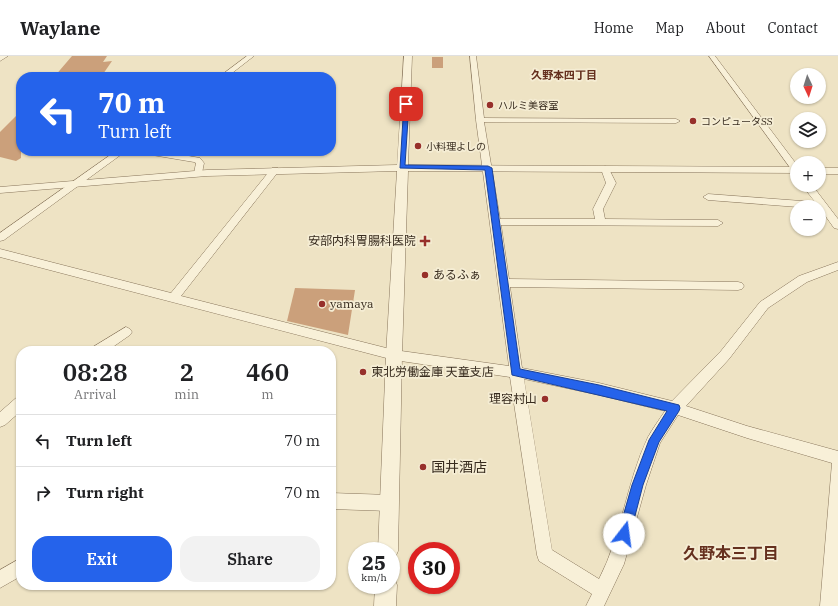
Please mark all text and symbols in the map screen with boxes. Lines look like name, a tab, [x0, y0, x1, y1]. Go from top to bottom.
text: Waylane	[20, 16, 101, 40]
text: Home	[594, 19, 633, 37]
text: Map	[655, 19, 684, 37]
text: About	[706, 19, 745, 37]
text: Contact	[767, 19, 818, 37]
district label: 久野本四丁目	[531, 68, 597, 82]
north arrow	[790, 68, 826, 104]
map controls	[790, 68, 826, 236]
text: 70 m	[98, 84, 165, 121]
pin	[389, 87, 423, 121]
icon: left	[32, 88, 84, 140]
icon: arrive	[395, 93, 417, 115]
place label: ハルミ美容室	[498, 99, 558, 112]
marker: ハルミ美容室	[485, 100, 495, 110]
button: layers	[790, 112, 826, 148]
place label: コンピュータSS	[701, 115, 773, 128]
marker: コンピュータSS	[688, 116, 698, 126]
text: Turn left	[98, 120, 172, 143]
place label: 小料理よしの	[426, 140, 486, 153]
marker: 小料理よしの	[413, 141, 423, 151]
button: +	[790, 156, 826, 192]
button: −	[790, 200, 826, 236]
place label: 安部内科胃腸科医院	[308, 233, 416, 248]
marker: 安部内科胃腸科医院	[419, 235, 431, 247]
place label: あるふぁ	[433, 267, 481, 282]
marker: あるふぁ	[420, 270, 430, 280]
place label: yamaya	[330, 296, 374, 311]
marker: yamaya	[317, 299, 327, 309]
text: 08:28	[63, 356, 128, 388]
text: 2	[180, 356, 194, 388]
text: 460	[246, 356, 289, 388]
place label: 東北労働金庫 天童支店	[371, 364, 494, 379]
marker: 東北労働金庫 天童支店	[358, 367, 368, 377]
text: Arrival	[74, 386, 116, 403]
text: min	[174, 386, 199, 403]
text: m	[261, 386, 274, 403]
place label: 理容村山	[489, 391, 537, 406]
marker: 理容村山	[540, 394, 550, 404]
icon: left	[32, 430, 54, 452]
text: Turn left	[66, 431, 132, 450]
text: 70 m	[284, 431, 320, 450]
place label: 国井酒店	[431, 458, 487, 476]
marker: 国井酒店	[418, 462, 428, 472]
icon: right	[32, 482, 54, 504]
text: Turn right	[66, 483, 144, 502]
text: 70 m	[284, 483, 320, 502]
position arrow	[603, 513, 645, 555]
button: Exit	[32, 536, 172, 582]
button: Share	[180, 536, 320, 582]
speed limit sign: 30	[408, 542, 460, 594]
district label: 久野本三丁目	[683, 543, 779, 563]
text: 25	[362, 549, 386, 576]
text: km/h	[361, 571, 387, 584]

